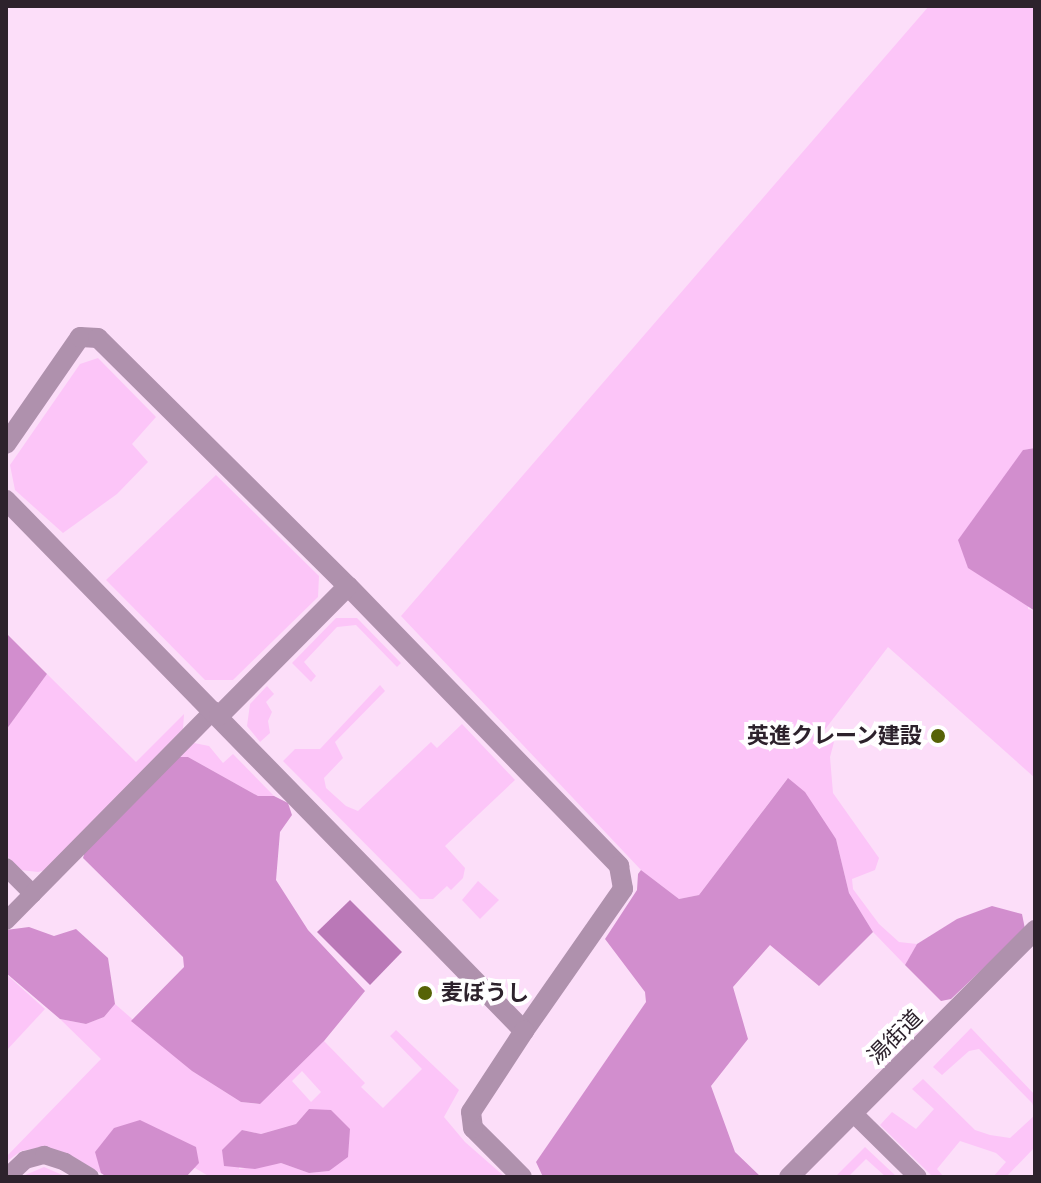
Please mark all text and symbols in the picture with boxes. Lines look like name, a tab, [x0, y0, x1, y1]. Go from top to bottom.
place label: 英進クレーン建設	[746, 723, 922, 749]
marker: 英進クレーン建設	[929, 727, 947, 745]
place label: 麦ぼうし	[441, 980, 529, 1006]
marker: 麦ぼうし	[416, 984, 434, 1002]
street label: 湯街道	[862, 1004, 928, 1070]

